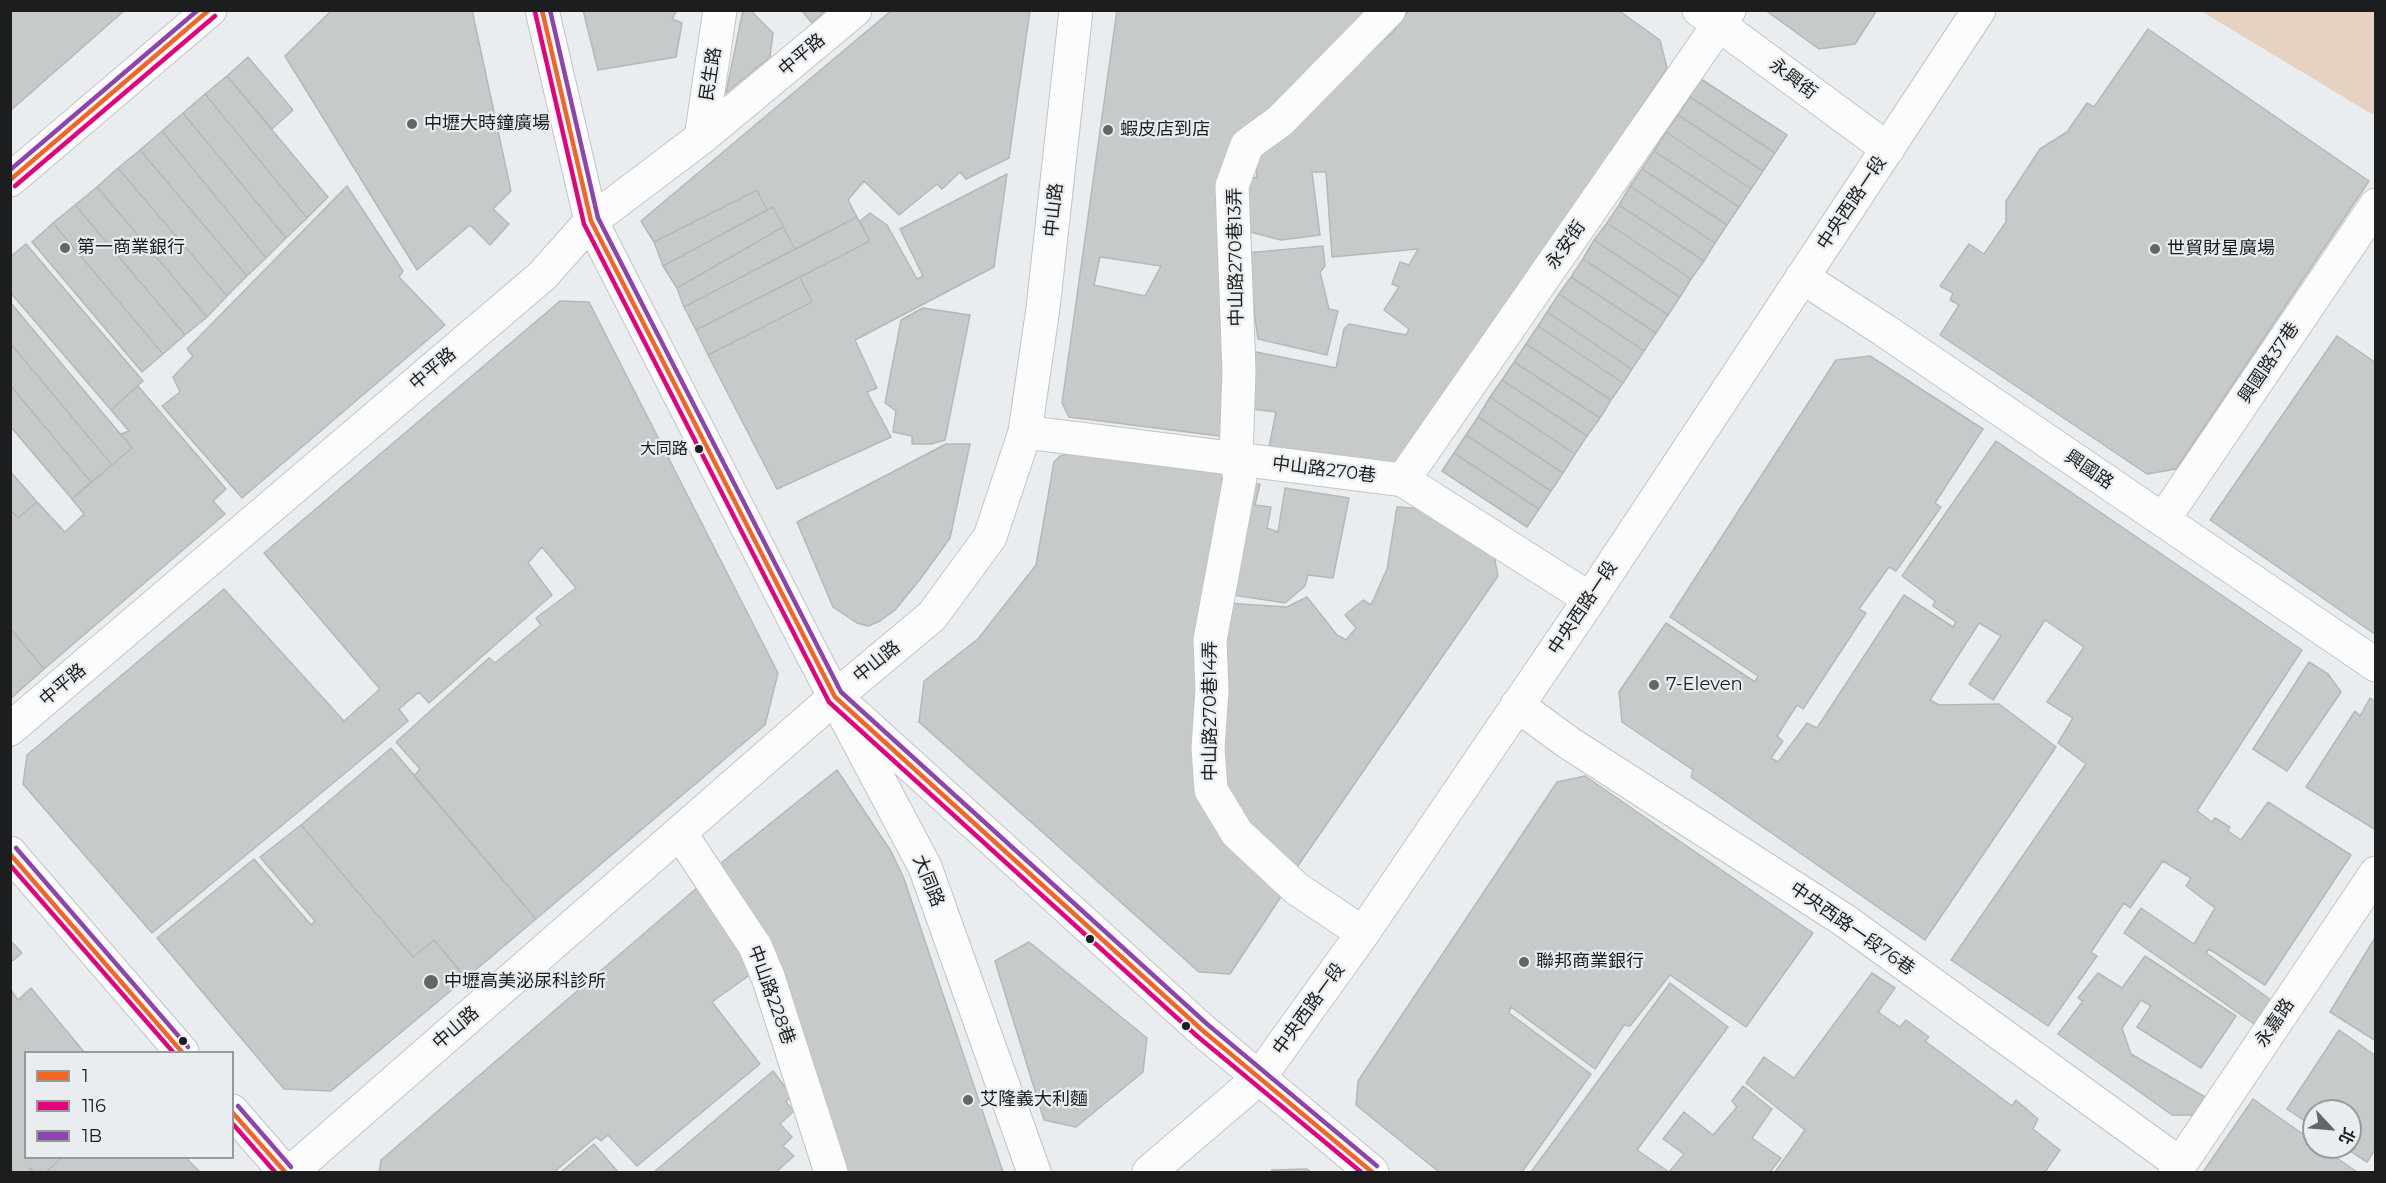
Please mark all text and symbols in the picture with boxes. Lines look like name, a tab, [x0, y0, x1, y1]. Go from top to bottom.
street label: 中平路	[774, 29, 830, 81]
street label: 民生路	[696, 46, 726, 102]
street label: 永興街	[1765, 54, 1821, 104]
place label: 中壢大時鐘廣場	[424, 113, 550, 135]
marker: 中壢大時鐘廣場	[405, 117, 419, 131]
place label: 蝦皮店到店	[1120, 119, 1210, 141]
marker: 蝦皮店到店	[1101, 123, 1115, 137]
street label: 中央西路一段	[1813, 152, 1891, 254]
street label: 中山路	[1040, 182, 1068, 238]
street label: 中山路270巷13弄	[1224, 187, 1248, 327]
street label: 永安街	[1542, 217, 1590, 273]
place label: 第一商業銀行	[77, 237, 185, 259]
place label: 世貿財星廣場	[2167, 238, 2275, 260]
marker: 第一商業銀行	[58, 241, 72, 255]
marker: 世貿財星廣場	[2148, 242, 2162, 256]
street label: 興國路37巷	[2234, 319, 2304, 407]
street label: 中平路	[405, 343, 461, 395]
place label: 大同路	[640, 439, 688, 459]
marker: 大同路	[693, 443, 705, 455]
street label: 興國路	[2061, 446, 2117, 494]
street label: 中山路270巷	[1271, 453, 1377, 487]
street label: 中央西路一段	[1544, 557, 1622, 659]
street label: 中山路	[849, 637, 905, 687]
street label: 中山路270巷14弄	[1200, 641, 1222, 781]
street label: 中平路	[35, 659, 91, 711]
place label: 7-Eleven	[1666, 674, 1743, 696]
marker: 7-Eleven	[1647, 678, 1661, 692]
street label: 大同路	[908, 852, 948, 910]
street label: 中央西路一段76巷	[1786, 878, 1918, 980]
unlabelled marker	[1084, 933, 1096, 945]
street label: 中山路228巷	[743, 942, 799, 1048]
place label: 聯邦商業銀行	[1536, 951, 1644, 973]
marker: 聯邦商業銀行	[1517, 955, 1531, 969]
street label: 中央西路一段	[1269, 959, 1349, 1059]
place label: 中壢高美泌尿科診所	[444, 971, 606, 993]
marker: 中壢高美泌尿科診所	[422, 973, 440, 991]
street label: 永嘉路	[2251, 995, 2299, 1051]
street label: 中山路	[429, 1002, 483, 1054]
unlabelled marker	[1180, 1020, 1192, 1032]
unlabelled marker	[177, 1035, 189, 1047]
legend	[24, 1051, 234, 1159]
text: 1	[82, 1065, 89, 1087]
place label: 艾隆義大利麵	[980, 1089, 1088, 1111]
marker: 艾隆義大利麵	[961, 1093, 975, 1107]
text: 116	[82, 1095, 106, 1117]
north arrow	[2302, 1099, 2362, 1159]
text: 1B	[82, 1125, 102, 1147]
text: 北	[2335, 1125, 2359, 1148]

